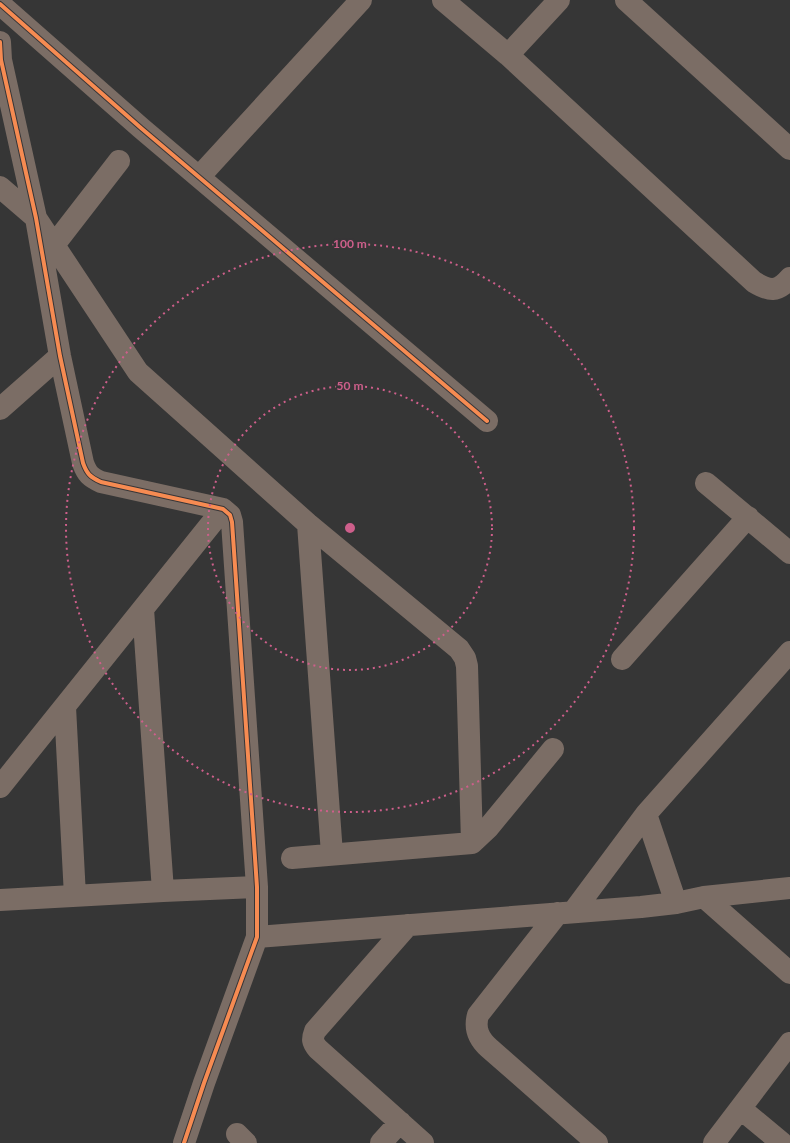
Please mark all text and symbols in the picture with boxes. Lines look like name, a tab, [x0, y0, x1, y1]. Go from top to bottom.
text: 100 m	[333, 236, 367, 251]
text: 50 m	[337, 378, 363, 393]
centre of rings	[343, 521, 357, 535]

